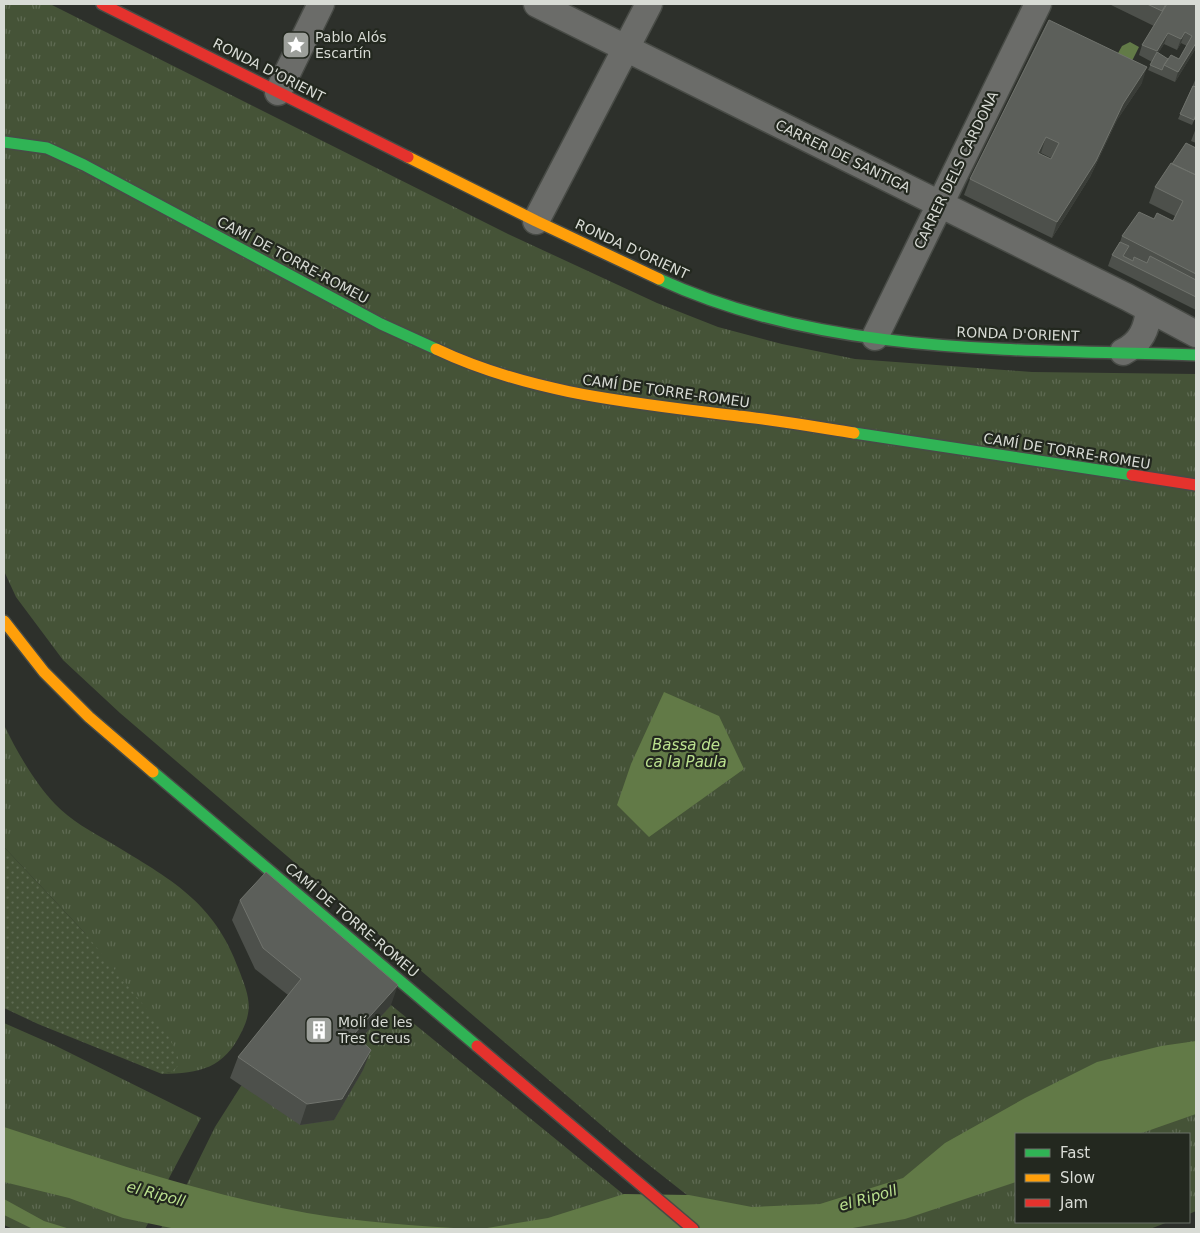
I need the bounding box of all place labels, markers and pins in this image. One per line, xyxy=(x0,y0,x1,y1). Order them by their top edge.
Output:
place label: Pablo Alós Escartín xyxy=(315,29,387,61)
place icon: Pablo Alós Escartín xyxy=(281,30,311,60)
place label: Molí de les Tres Creus xyxy=(337,1014,413,1046)
building icon: Molí de les Tres Creus xyxy=(304,1015,334,1045)

